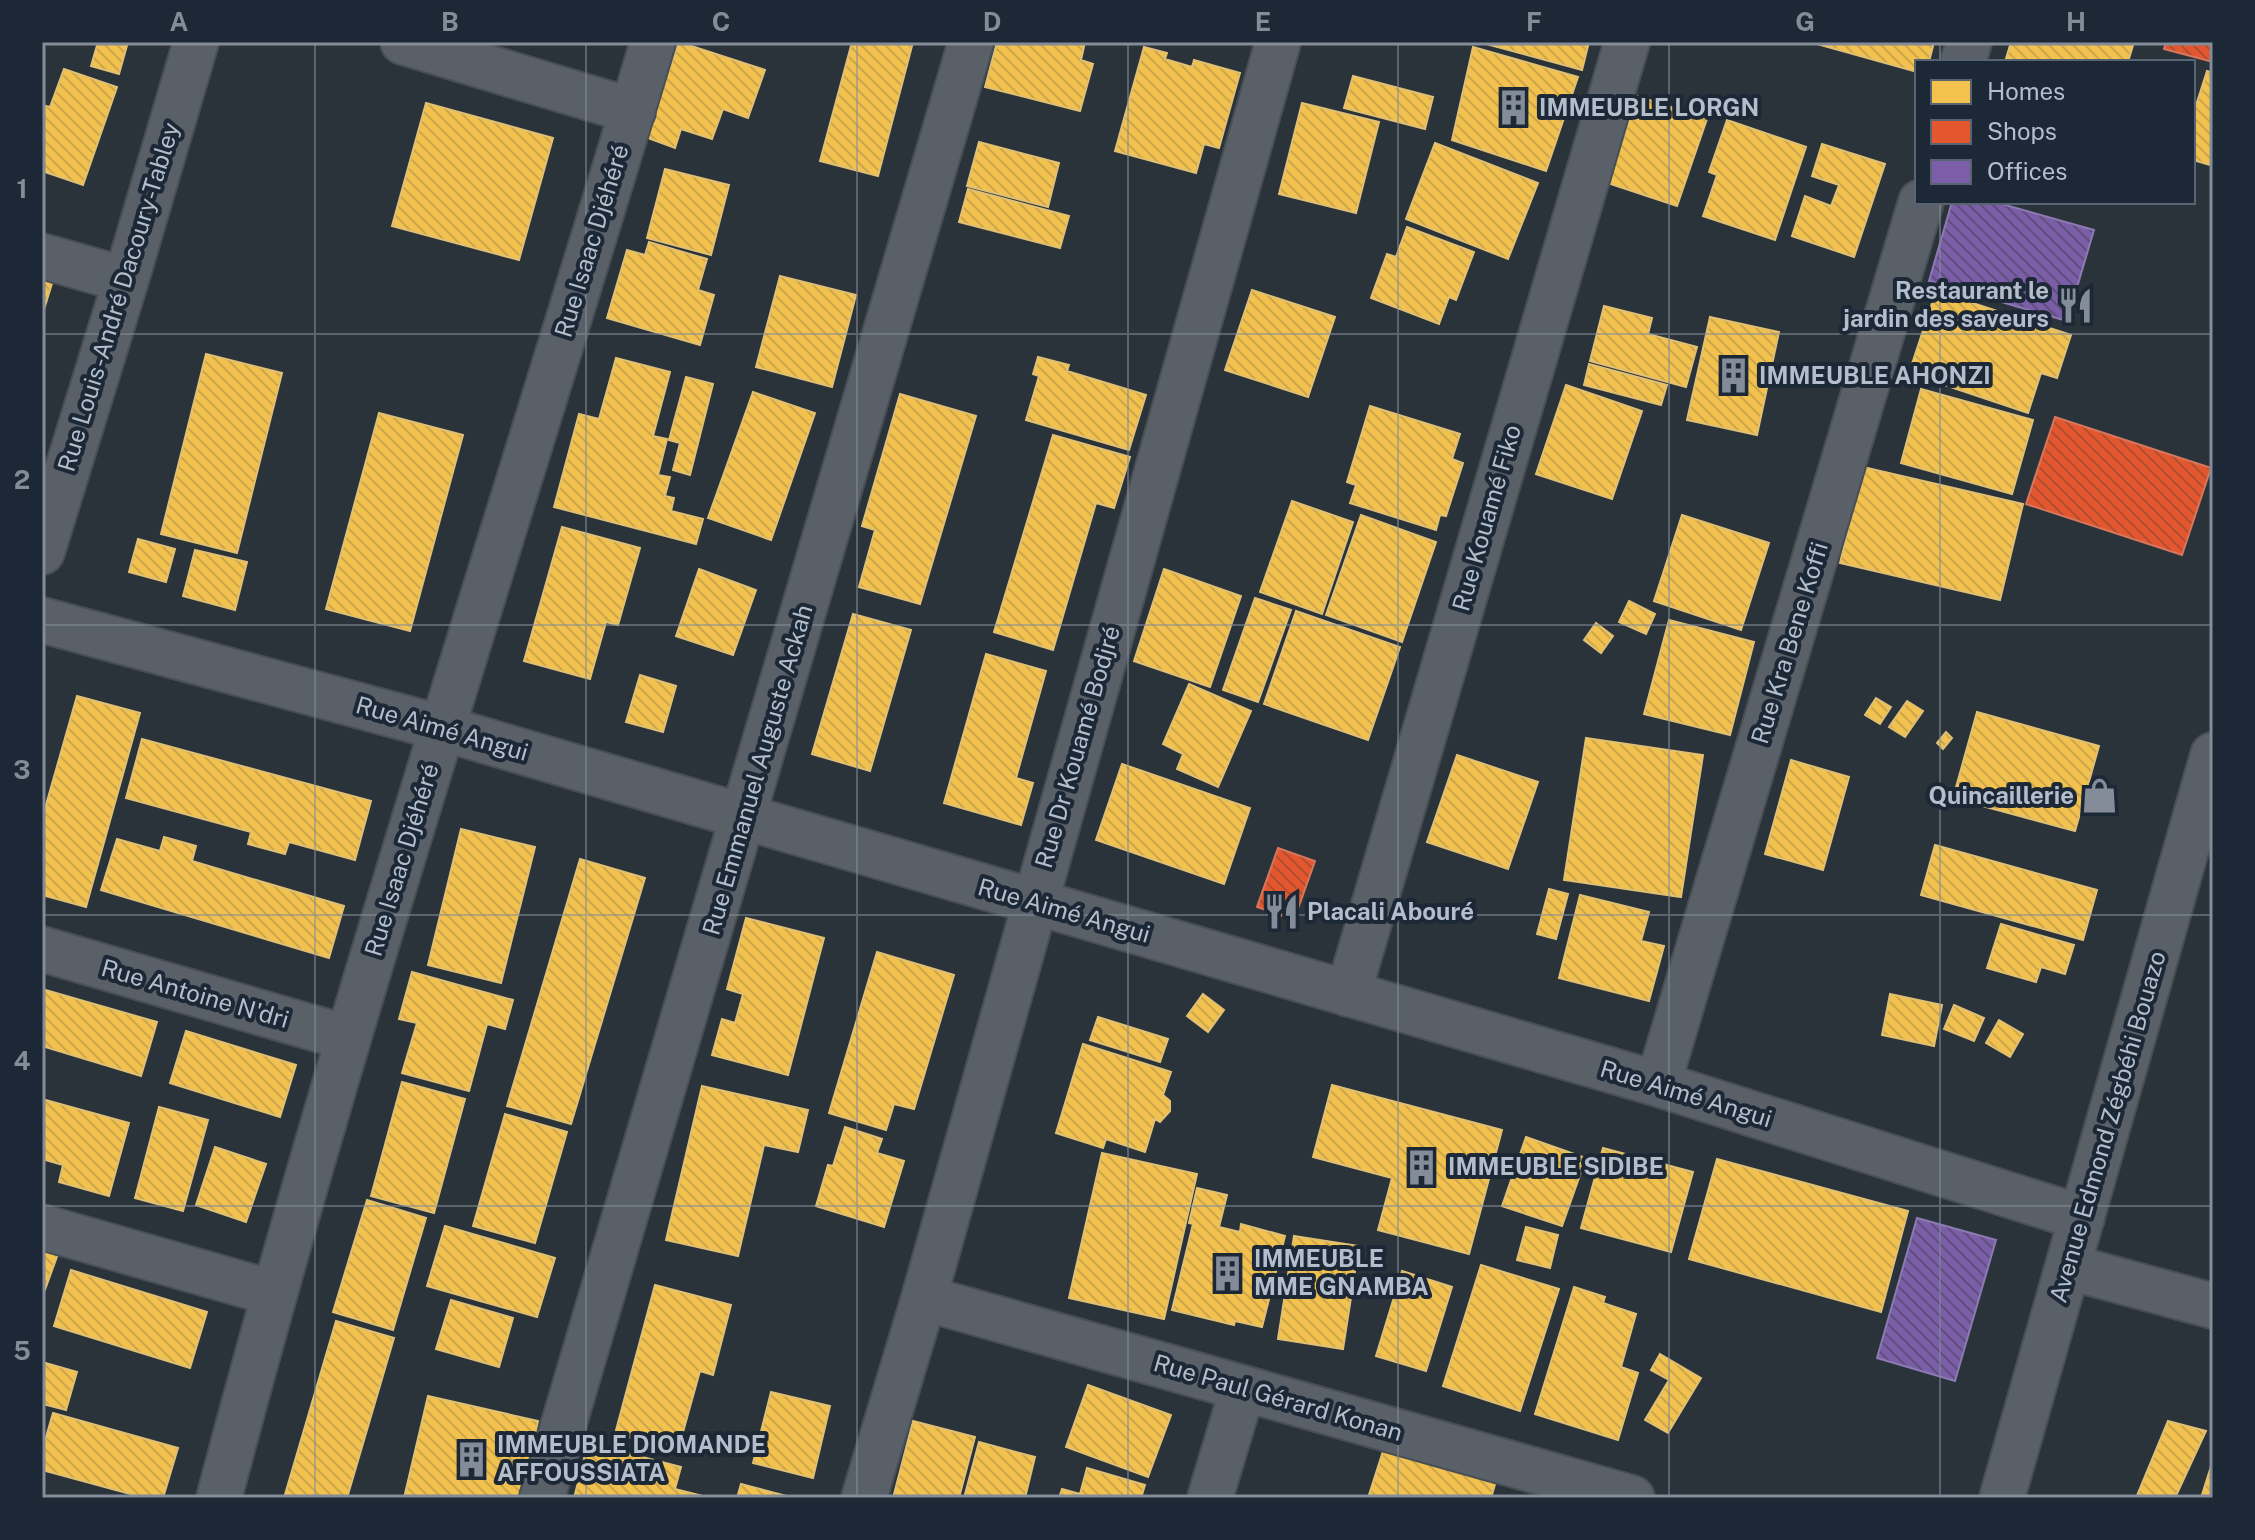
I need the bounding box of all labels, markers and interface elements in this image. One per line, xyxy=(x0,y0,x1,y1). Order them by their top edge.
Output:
text: A xyxy=(170,6,189,37)
text: B xyxy=(441,6,459,37)
text: C xyxy=(712,6,730,37)
text: D xyxy=(983,6,1001,37)
text: E xyxy=(1255,6,1271,37)
text: F xyxy=(1526,6,1542,37)
text: G xyxy=(1795,6,1815,37)
text: H xyxy=(2066,6,2086,37)
legend xyxy=(1915,60,2195,204)
text: Homes xyxy=(1987,77,2065,105)
building icon: IMMEUBLE LORGN xyxy=(1494,89,1532,127)
place label: IMMEUBLE LORGN xyxy=(1539,93,1759,121)
text: Shops xyxy=(1987,117,2057,145)
street label: Rue Louis-André Dacoury-Tabley xyxy=(51,119,185,475)
street label: Rue Isaac Djéhéré xyxy=(548,141,634,341)
text: Offices xyxy=(1987,157,2067,185)
text: 1 xyxy=(16,173,28,204)
place label: Restaurant le jardin des saveurs xyxy=(1842,276,2049,332)
restaurant icon: Restaurant le jardin des saveurs xyxy=(2056,286,2094,324)
building icon: IMMEUBLE AHONZI xyxy=(1714,357,1752,395)
place label: IMMEUBLE AHONZI xyxy=(1759,361,1991,389)
street label: Rue Kouamé Fiko xyxy=(1446,421,1526,614)
text: 2 xyxy=(14,464,30,495)
street label: Rue Kra Bene Koffi xyxy=(1745,538,1833,747)
street label: Rue Emmanuel Auguste Ackah xyxy=(696,601,818,938)
street label: Rue Dr Kouamé Bodjré xyxy=(1029,622,1125,871)
street label: Rue Aimé Angui xyxy=(353,690,532,766)
text: 3 xyxy=(13,754,31,785)
street label: Rue Isaac Djéhéré xyxy=(358,760,444,960)
shop icon: Quincaillerie xyxy=(2081,777,2119,815)
place label: Quincaillerie xyxy=(1929,781,2074,809)
street label: Rue Aimé Angui xyxy=(975,872,1154,948)
restaurant icon: Placali Abouré xyxy=(1262,893,1300,931)
place label: Placali Abouré xyxy=(1307,897,1474,925)
street label: Avenue Edmond Zégbéhi Bouazo xyxy=(2043,948,2171,1306)
street label: Rue Antoine N'dri xyxy=(98,953,292,1033)
text: 4 xyxy=(13,1045,31,1076)
street label: Rue Aimé Angui xyxy=(1597,1054,1775,1132)
building icon: IMMEUBLE SIDIBE xyxy=(1403,1148,1441,1186)
place label: IMMEUBLE SIDIBE xyxy=(1448,1152,1664,1180)
place label: IMMEUBLE MME GNAMBA xyxy=(1254,1244,1429,1300)
building icon: IMMEUBLE MME GNAMBA xyxy=(1209,1254,1247,1292)
text: 5 xyxy=(13,1335,31,1366)
street label: Rue Paul Gérard Konan xyxy=(1151,1348,1406,1446)
place label: IMMEUBLE DIOMANDE AFFOUSSIATA xyxy=(497,1430,766,1486)
building icon: IMMEUBLE DIOMANDE AFFOUSSIATA xyxy=(452,1440,490,1478)

